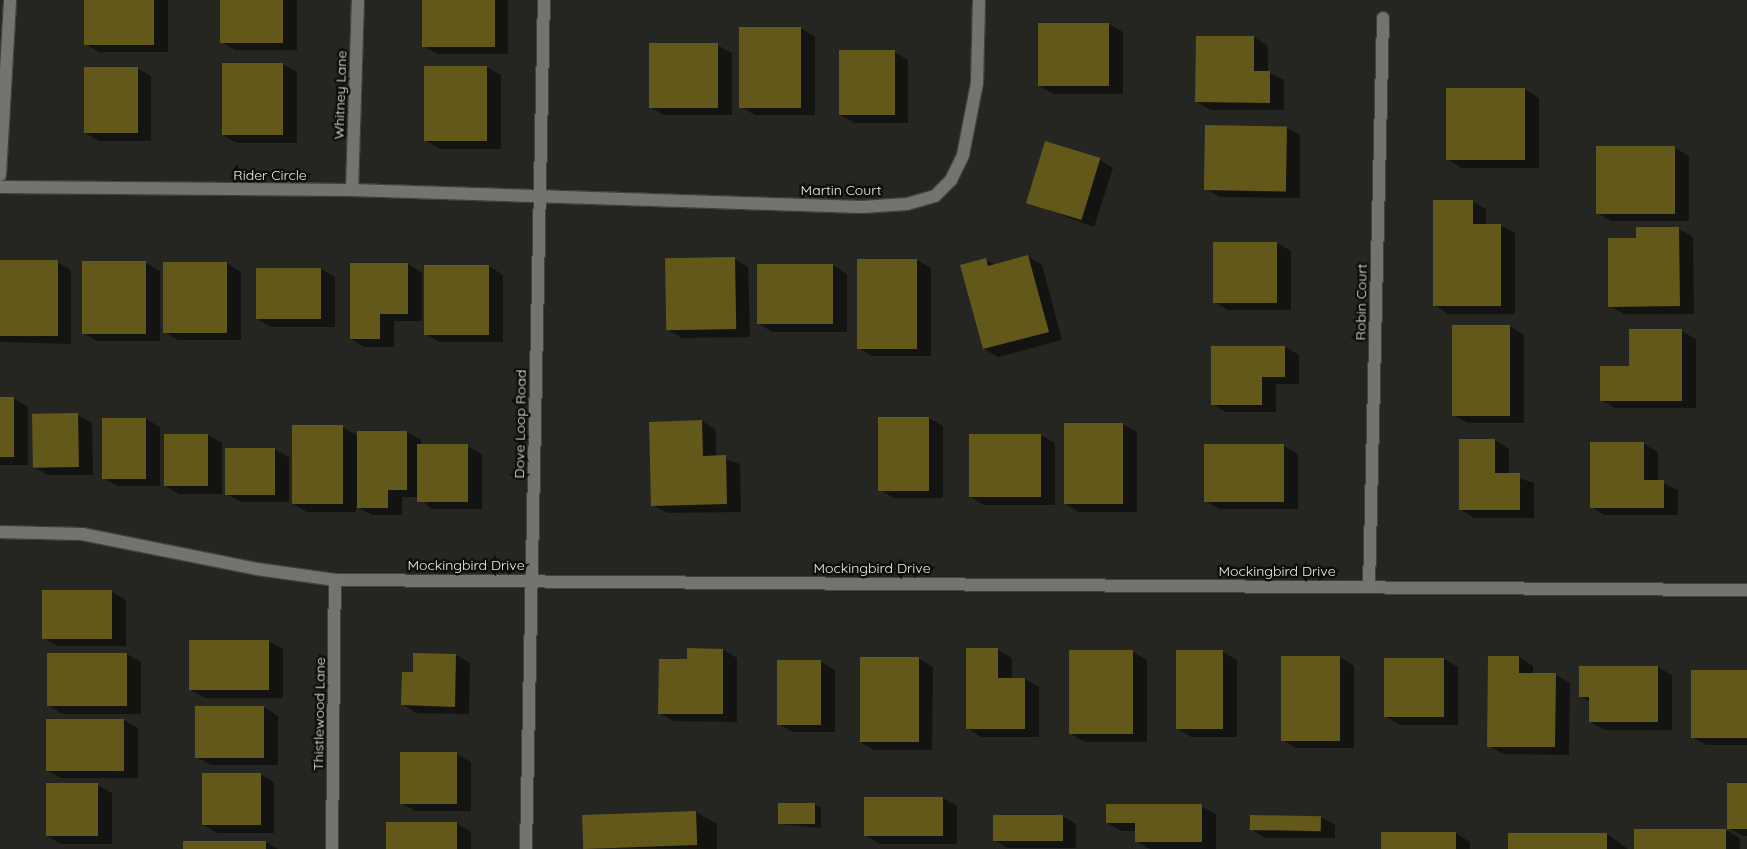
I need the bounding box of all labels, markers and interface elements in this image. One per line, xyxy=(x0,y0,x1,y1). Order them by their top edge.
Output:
street label: Whitney Lane xyxy=(330,50,350,140)
street label: Rider Circle xyxy=(233,167,307,183)
street label: Martin Court xyxy=(801,182,881,198)
street label: Robin Court xyxy=(1352,263,1370,341)
street label: Dove Loop Road xyxy=(511,369,529,479)
street label: Mockingbird Drive xyxy=(407,557,525,573)
street label: Mockingbird Drive xyxy=(813,560,931,576)
street label: Mockingbird Drive xyxy=(1218,563,1336,579)
street label: Thistlewood Lane xyxy=(310,657,328,771)

